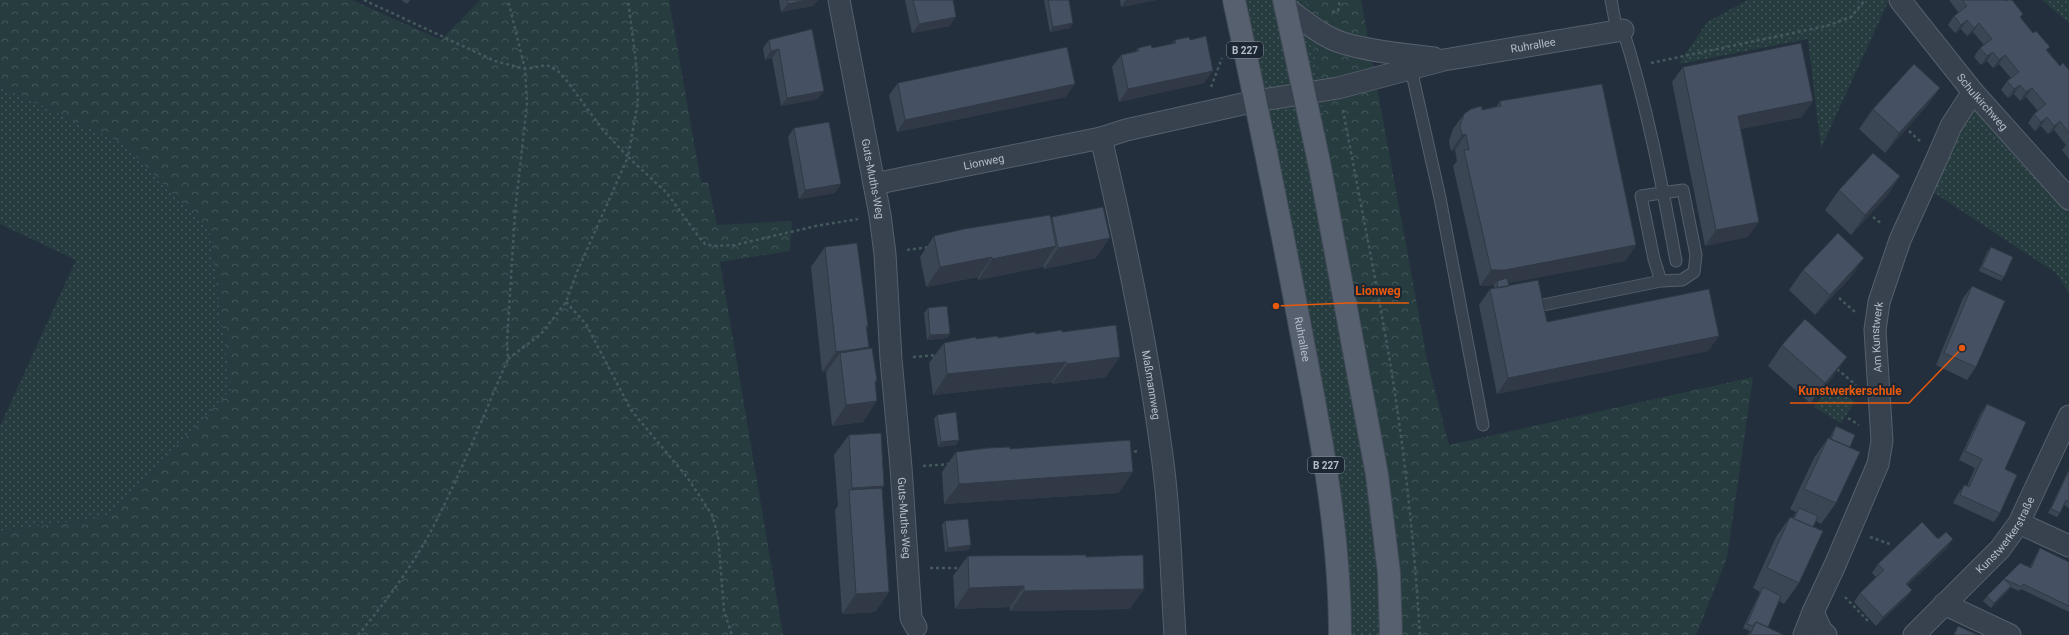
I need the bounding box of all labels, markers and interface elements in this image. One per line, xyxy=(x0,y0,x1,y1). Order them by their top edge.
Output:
street label: Ruhrallee xyxy=(1510,35,1557,55)
road number: B 227 xyxy=(1227,42,1263,58)
street label: Schulkirchweg xyxy=(1954,71,2011,133)
street label: Guts-Muths-Weg xyxy=(859,137,887,220)
street label: Lionweg xyxy=(962,151,1005,172)
callout: Lionweg xyxy=(1348,279,1409,303)
text: Lionweg xyxy=(1355,284,1401,298)
street label: Am Kunstwerk xyxy=(1868,300,1886,373)
street label: Ruhrallee xyxy=(1292,316,1313,363)
street label: Maßmannweg xyxy=(1139,349,1163,421)
callout: Kunstwerkerschule xyxy=(1790,379,1909,403)
text: Kunstwerkerschule xyxy=(1798,384,1902,398)
road number: B 227 xyxy=(1308,457,1344,473)
street label: Guts-Muths-Weg xyxy=(895,477,914,559)
street label: Kunstwerkerstraße xyxy=(1973,494,2037,576)

